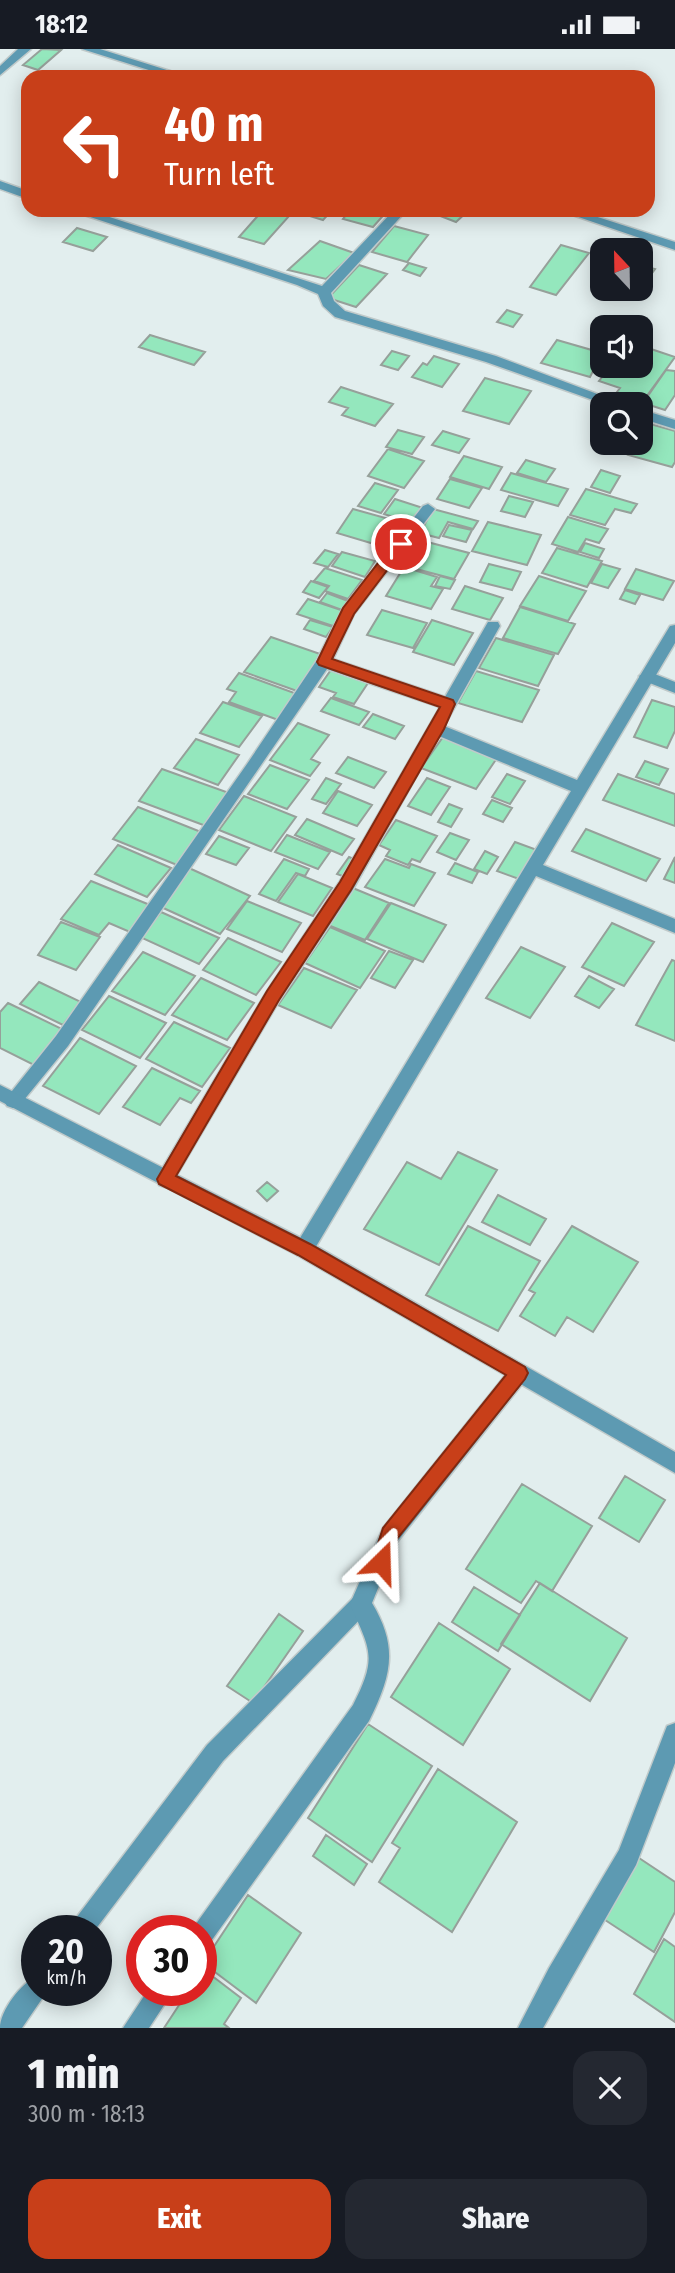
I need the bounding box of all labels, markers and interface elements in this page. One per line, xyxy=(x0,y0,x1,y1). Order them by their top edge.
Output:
text: 18:12 xyxy=(35,9,88,40)
text: 40 m xyxy=(164,95,264,154)
icon: left xyxy=(49,98,140,189)
text: Turn left xyxy=(164,155,274,193)
north arrow xyxy=(590,238,653,301)
map controls xyxy=(590,238,653,455)
button: sound xyxy=(590,315,653,378)
button: search xyxy=(590,392,653,455)
pin xyxy=(371,514,431,574)
icon: arrive xyxy=(382,525,420,563)
position arrow xyxy=(344,1525,418,1599)
speed limit sign: 30 xyxy=(126,1915,217,2006)
text: 20 xyxy=(49,1930,84,1972)
text: km/h xyxy=(46,1967,87,1989)
text: 1 min xyxy=(28,2049,119,2099)
button: close xyxy=(573,2051,647,2125)
text: 300 m · 18:13 xyxy=(28,2100,145,2128)
button: Exit xyxy=(28,2179,331,2259)
button: Share xyxy=(345,2179,647,2259)

